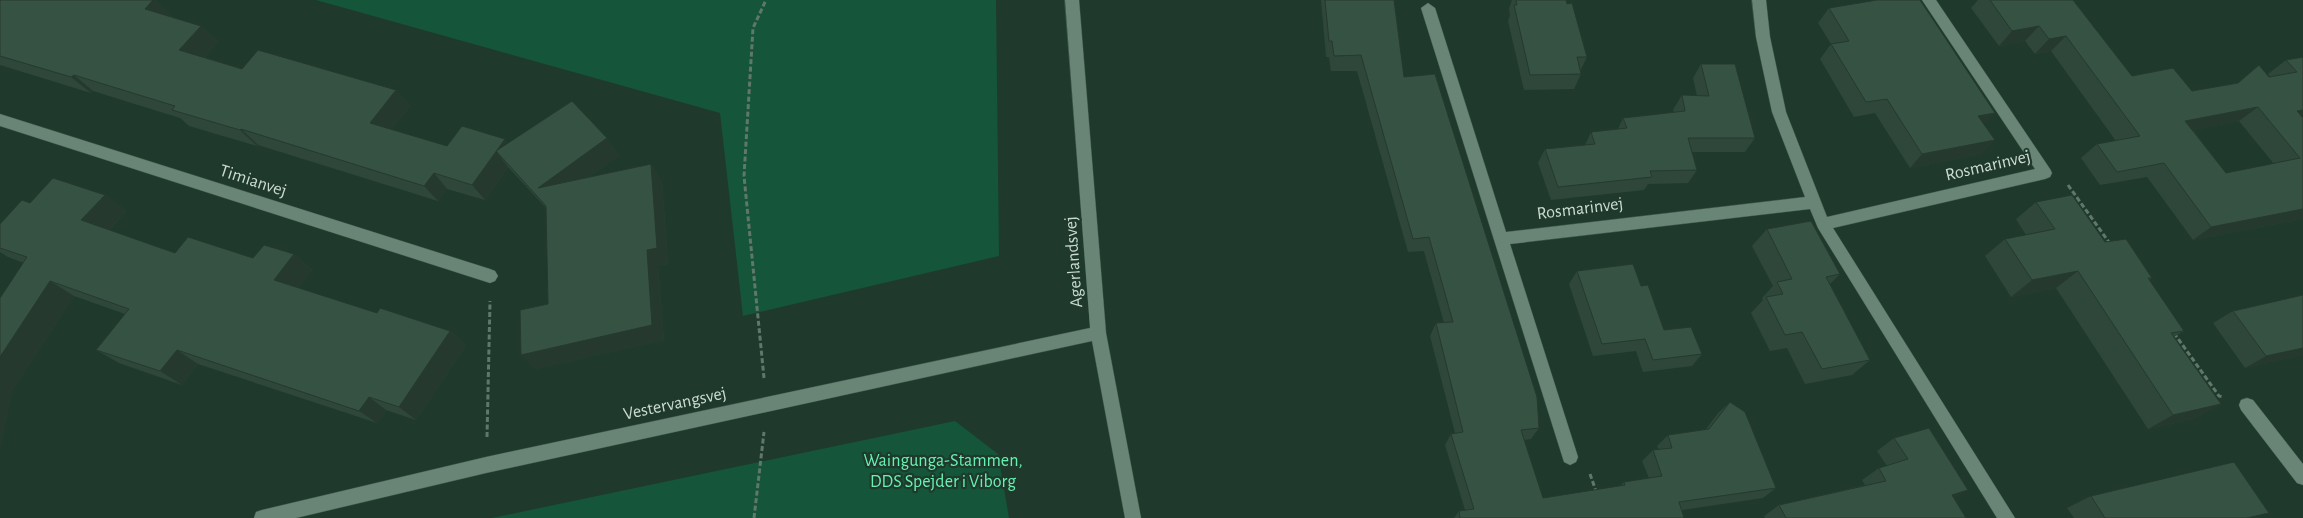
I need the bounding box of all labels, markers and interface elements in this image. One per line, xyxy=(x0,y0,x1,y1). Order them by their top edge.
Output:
street label: Rosmarinvej xyxy=(1944,147,2032,185)
street label: Timianvej xyxy=(217,162,289,200)
street label: Rosmarinvej xyxy=(1536,195,1624,223)
street label: Agerlandsvej xyxy=(1062,216,1086,308)
street label: Vestervangsvej xyxy=(622,384,728,424)
park label: Waingunga-Stammen, DDS Spejder i Viborg xyxy=(863,452,1023,491)

